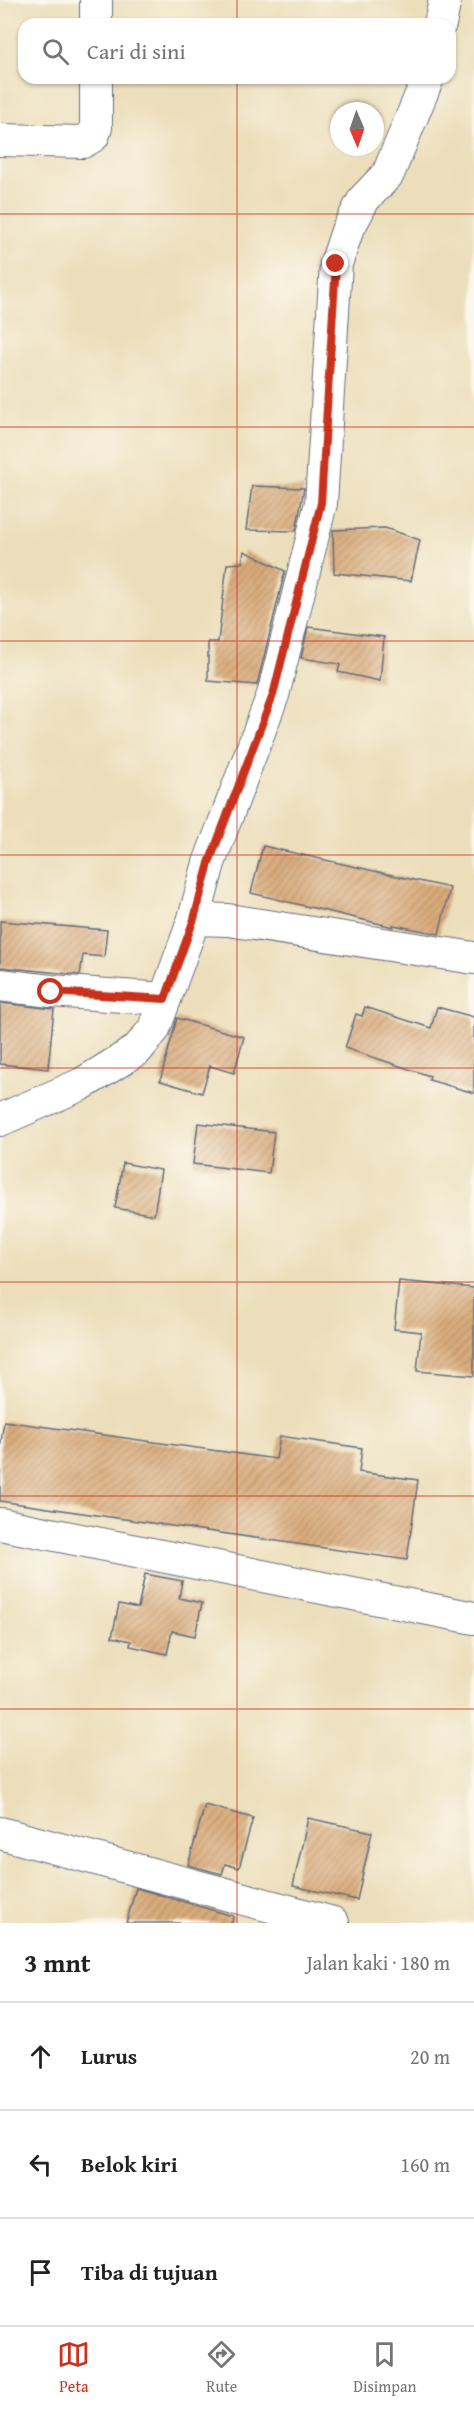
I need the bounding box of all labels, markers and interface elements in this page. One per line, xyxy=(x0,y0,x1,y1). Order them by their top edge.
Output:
search box xyxy=(18,18,456,84)
icon: search xyxy=(39,35,72,68)
text: Cari di sini xyxy=(87,35,186,67)
north arrow xyxy=(330,102,384,156)
route end xyxy=(322,250,348,276)
route start xyxy=(37,978,63,1004)
text: 3 mnt xyxy=(24,1943,91,1982)
text: Jalan kaki · 180 m xyxy=(306,1948,450,1977)
icon: ahead xyxy=(24,2040,57,2073)
text: Lurus xyxy=(81,2040,137,2072)
text: 20 m xyxy=(410,2042,450,2071)
icon: left xyxy=(24,2148,57,2181)
text: Belok kiri xyxy=(81,2148,178,2180)
text: 160 m xyxy=(400,2150,450,2179)
icon: arrive xyxy=(24,2256,57,2289)
text: Tiba di tujuan xyxy=(81,2256,218,2288)
tab: Peta xyxy=(57,2338,90,2398)
tab: Rute xyxy=(205,2338,238,2398)
tab: Disimpan xyxy=(353,2338,417,2398)

